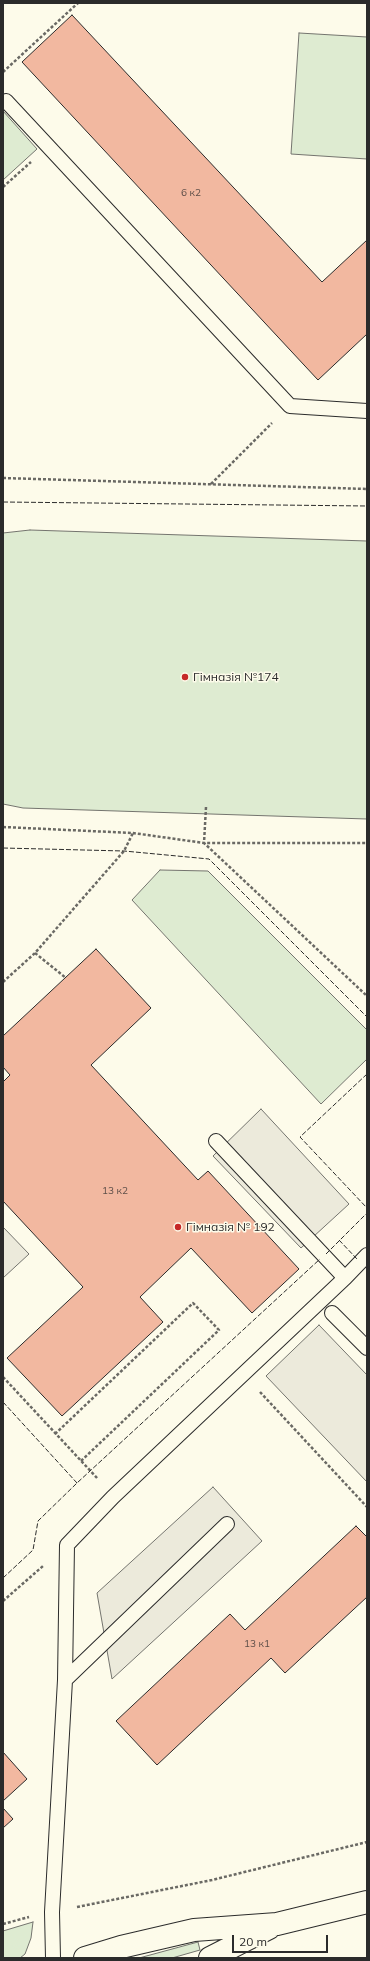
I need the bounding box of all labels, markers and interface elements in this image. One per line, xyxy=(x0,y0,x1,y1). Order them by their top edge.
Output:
house number: 6 к2 xyxy=(181,187,201,199)
place label: Гімназія №174 xyxy=(193,670,279,684)
marker: Гімназія №174 xyxy=(180,672,190,682)
house number: 13 к2 xyxy=(102,1185,128,1197)
place label: Гімназія № 192 xyxy=(186,1220,275,1234)
marker: Гімназія № 192 xyxy=(173,1222,183,1232)
house number: 13 к1 xyxy=(244,1638,270,1650)
scale bar xyxy=(234,1927,330,1953)
text: 20 m xyxy=(239,1934,267,1949)

